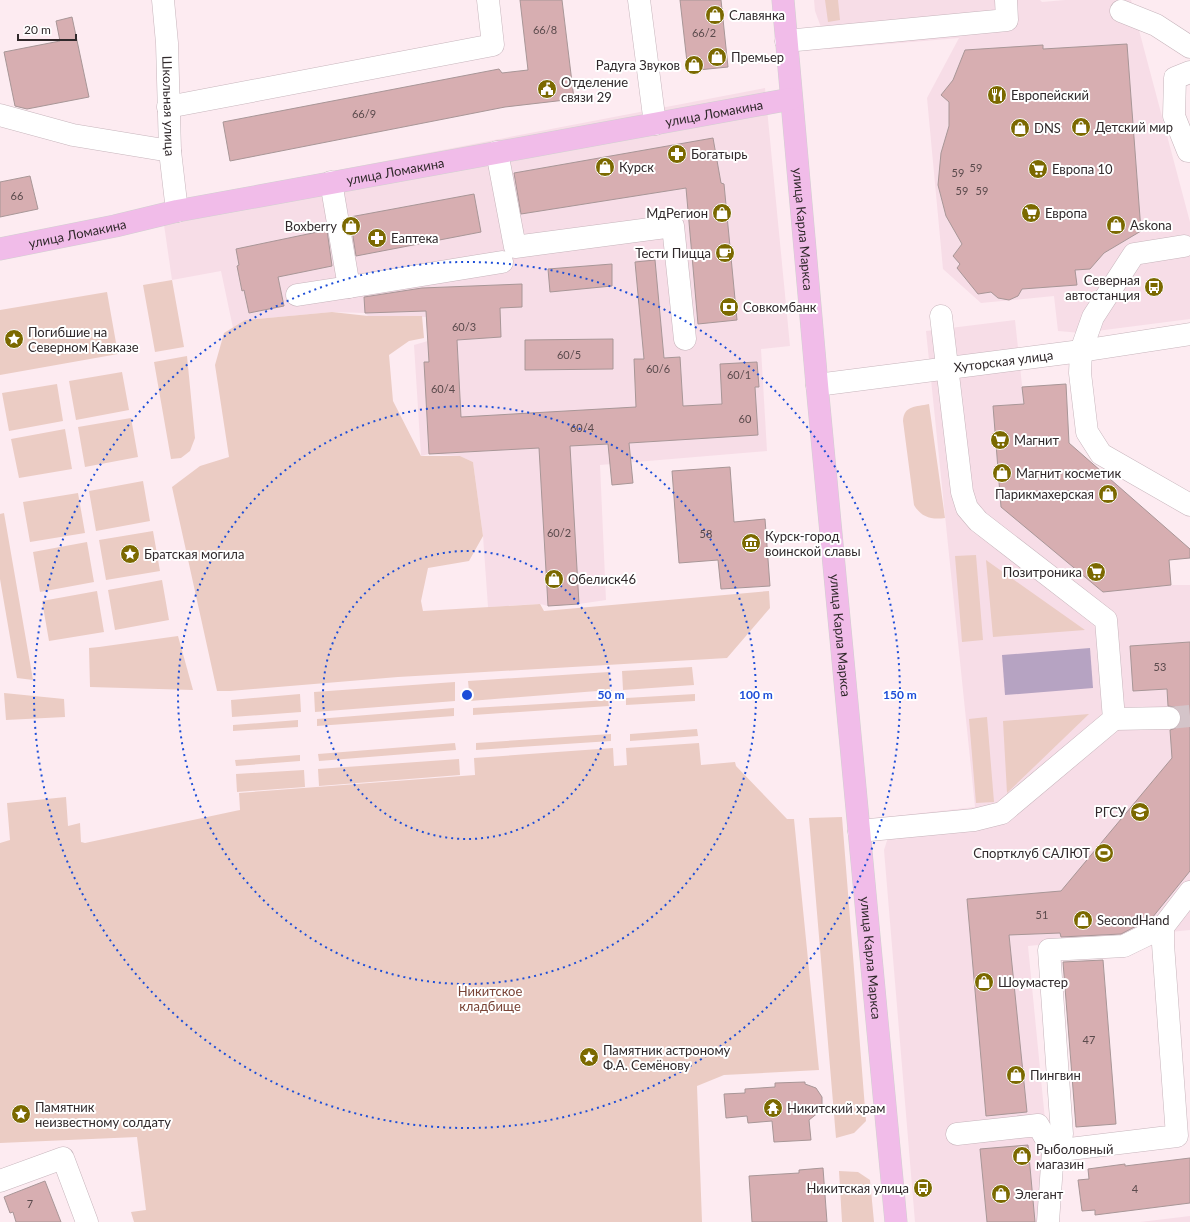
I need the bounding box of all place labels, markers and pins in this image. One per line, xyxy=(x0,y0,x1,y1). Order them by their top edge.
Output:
shop icon: Славянка xyxy=(704,4,726,26)
place label: Славянка xyxy=(729,7,785,23)
shop icon: Премьер xyxy=(706,46,728,68)
place label: Премьер xyxy=(731,49,784,65)
shop icon: Радуга Звуков xyxy=(683,54,705,76)
place label: Радуга Звуков xyxy=(596,57,680,73)
place label: Отделение связи 29 xyxy=(561,74,628,105)
public building icon: Отделение связи 29 xyxy=(536,78,558,100)
restaurant icon: Европейский xyxy=(986,84,1008,106)
place label: Европейский xyxy=(1011,87,1089,103)
shop icon: Детский мир xyxy=(1070,116,1092,138)
shop icon: DNS xyxy=(1009,117,1031,139)
place label: Детский мир xyxy=(1095,119,1173,135)
place label: DNS xyxy=(1034,120,1061,136)
pharmacy icon: Богатырь xyxy=(666,143,688,165)
place label: Богатырь xyxy=(691,146,747,162)
shop icon: Курск xyxy=(594,156,616,178)
supermarket icon: Европа 10 xyxy=(1027,158,1049,180)
place label: Курск xyxy=(619,159,654,175)
place label: Европа 10 xyxy=(1052,161,1113,177)
shop icon: МдРегион xyxy=(711,202,733,224)
supermarket icon: Европа xyxy=(1020,202,1042,224)
place label: МдРегион xyxy=(646,205,708,221)
place label: Европа xyxy=(1045,205,1087,221)
shop icon: Askona xyxy=(1105,214,1127,236)
shop icon: Boxberry xyxy=(340,215,362,237)
place label: Askona xyxy=(1130,217,1172,233)
place label: Boxberry xyxy=(285,218,337,234)
pharmacy icon: Еаптека xyxy=(366,227,388,249)
place label: Еаптека xyxy=(391,230,439,246)
cafe icon: Тести Пицца xyxy=(714,242,736,264)
place label: Тести Пицца xyxy=(635,245,711,261)
place label: Северная автостанция xyxy=(1065,272,1140,303)
bus stop icon: Северная автостанция xyxy=(1143,276,1165,298)
bank icon: Совкомбанк xyxy=(718,296,740,318)
place label: Совкомбанк xyxy=(743,299,817,315)
place label: Погибшие на Северном Кавказе xyxy=(28,324,139,355)
place icon: Погибшие на Северном Кавказе xyxy=(3,328,25,350)
supermarket icon: Магнит xyxy=(989,429,1011,451)
place label: Магнит xyxy=(1014,432,1060,448)
shop icon: Магнит косметик xyxy=(991,462,1013,484)
place label: Магнит косметик xyxy=(1016,465,1121,481)
shop icon: Парикмахерская xyxy=(1097,483,1119,505)
place label: Парикмахерская xyxy=(995,486,1094,502)
place label: Курск-город воинской славы xyxy=(765,528,861,559)
museum icon: Курск-город воинской славы xyxy=(740,532,762,554)
place icon: Братская могила xyxy=(119,543,141,565)
place label: Братская могила xyxy=(144,546,244,562)
supermarket icon: Позитроника xyxy=(1085,561,1107,583)
place label: Позитроника xyxy=(1003,564,1082,580)
shop icon: Обелиск46 xyxy=(543,568,565,590)
place label: Обелиск46 xyxy=(568,571,636,587)
centre of rings xyxy=(460,688,474,702)
school or university icon: РГСУ xyxy=(1129,801,1151,823)
place label: РГСУ xyxy=(1095,804,1127,820)
sports icon: Спортклуб САЛЮТ xyxy=(1093,842,1115,864)
place label: Спортклуб САЛЮТ xyxy=(973,845,1090,861)
shop icon: SecondHand xyxy=(1072,909,1094,931)
place label: SecondHand xyxy=(1097,912,1170,928)
shop icon: Шоумастер xyxy=(973,971,995,993)
place label: Шоумастер xyxy=(998,974,1068,990)
place label: Памятник астроному Ф.А. Семёнову xyxy=(603,1042,731,1073)
place icon: Памятник астроному Ф.А. Семёнову xyxy=(578,1046,600,1068)
shop icon: Пингвин xyxy=(1005,1064,1027,1086)
place label: Пингвин xyxy=(1030,1067,1081,1083)
temple icon: Никитский храм xyxy=(762,1097,784,1119)
place label: Памятник неизвестному солдату xyxy=(35,1099,171,1130)
place label: Никитский храм xyxy=(787,1100,885,1116)
place icon: Памятник неизвестному солдату xyxy=(10,1103,32,1125)
place label: Рыболовный магазин xyxy=(1036,1141,1113,1172)
shop icon: Рыболовный магазин xyxy=(1011,1145,1033,1167)
bus stop icon: Никитская улица xyxy=(912,1177,934,1199)
place label: Никитская улица xyxy=(807,1180,909,1196)
shop icon: Элегант xyxy=(990,1183,1012,1205)
place label: Элегант xyxy=(1015,1186,1064,1202)

